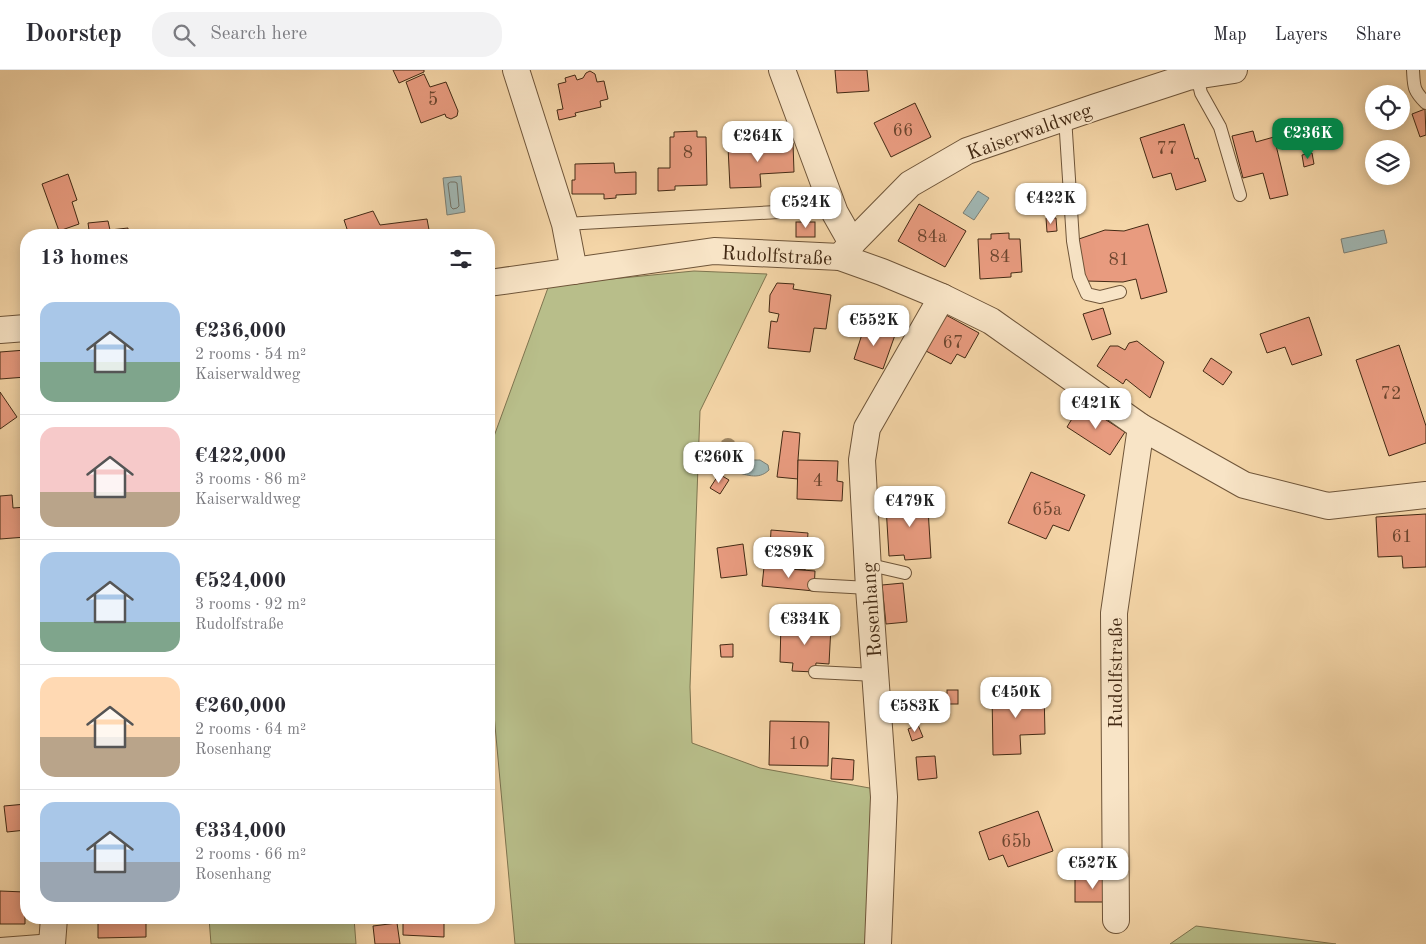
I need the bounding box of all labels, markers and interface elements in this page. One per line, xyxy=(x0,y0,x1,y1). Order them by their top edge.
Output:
search box xyxy=(152,12,502,57)
icon: search xyxy=(170,21,198,49)
text: Doorstep xyxy=(25,23,122,47)
text: Search here xyxy=(210,25,307,44)
text: Map xyxy=(1213,26,1247,44)
text: Layers xyxy=(1275,26,1327,44)
text: Share xyxy=(1355,26,1401,44)
map controls xyxy=(1365,85,1410,185)
button: locate xyxy=(1365,85,1410,130)
house number: 5 xyxy=(428,91,438,109)
street label: Kaiserwaldweg xyxy=(964,101,1095,165)
pin: €236K xyxy=(1273,118,1343,160)
pin: €264K xyxy=(723,121,793,163)
house number: 66 xyxy=(893,122,913,140)
text: €236K xyxy=(1283,126,1333,142)
text: €264K xyxy=(733,129,783,145)
house number: 77 xyxy=(1157,140,1177,158)
button: layers xyxy=(1365,140,1410,185)
house number: 8 xyxy=(683,144,693,162)
pin: €422K xyxy=(1016,182,1086,225)
pin: €524K xyxy=(771,186,841,229)
text: €422K xyxy=(1026,191,1076,207)
text: €524K xyxy=(781,195,831,211)
house number: 84a xyxy=(917,228,947,246)
street label: Rudolfstraße xyxy=(721,244,833,270)
icon: filters xyxy=(447,245,475,273)
text: 13 homes xyxy=(40,248,128,269)
house number: 84 xyxy=(990,248,1010,266)
house number: 81 xyxy=(1109,251,1129,269)
pin: €552K xyxy=(839,304,909,347)
text: €552K xyxy=(849,313,899,329)
text: €236,000 xyxy=(195,321,286,342)
icon: home xyxy=(80,322,140,382)
house number: 67 xyxy=(943,334,963,352)
text: 2 rooms · 54 m² xyxy=(195,347,306,363)
text: Kaiserwaldweg xyxy=(195,367,300,383)
house number: 72 xyxy=(1381,385,1401,403)
pin: €421K xyxy=(1061,388,1131,430)
text: €421K xyxy=(1071,396,1121,412)
pin: €260K xyxy=(684,442,754,484)
text: €422,000 xyxy=(195,446,286,467)
icon: home xyxy=(80,447,140,507)
text: €260K xyxy=(694,450,744,466)
text: 3 rooms · 86 m² xyxy=(195,472,306,488)
house number: 4 xyxy=(813,472,823,490)
pin: €479K xyxy=(875,486,945,528)
text: Kaiserwaldweg xyxy=(195,492,300,508)
text: €479K xyxy=(885,494,935,510)
house number: 65a xyxy=(1032,501,1062,519)
house number: 61 xyxy=(1392,528,1412,546)
pin: €289K xyxy=(754,536,824,579)
text: €289K xyxy=(764,545,814,561)
street label: Rosenhang xyxy=(860,561,886,658)
text: €524,000 xyxy=(195,571,286,592)
icon: home xyxy=(80,572,140,632)
text: 3 rooms · 92 m² xyxy=(195,597,306,613)
pin: €334K xyxy=(770,604,840,646)
text: €334K xyxy=(780,612,830,628)
text: Rudolfstraße xyxy=(195,617,284,633)
street label: Rudolfstraße xyxy=(1107,618,1127,728)
pin: €450K xyxy=(981,676,1051,719)
text: €450K xyxy=(991,685,1041,701)
pin: €583K xyxy=(880,690,950,733)
text: €260,000 xyxy=(195,696,286,717)
icon: home xyxy=(80,697,140,757)
text: €583K xyxy=(890,699,940,715)
text: 2 rooms · 64 m² xyxy=(195,722,306,738)
house number: 10 xyxy=(789,735,809,753)
text: Rosenhang xyxy=(195,742,271,758)
text: €334,000 xyxy=(195,821,286,842)
icon: home xyxy=(80,822,140,882)
house number: 65b xyxy=(1001,833,1031,851)
text: 2 rooms · 66 m² xyxy=(195,847,306,863)
pin: €527K xyxy=(1058,848,1128,890)
text: €527K xyxy=(1068,856,1118,872)
text: Rosenhang xyxy=(195,867,271,883)

